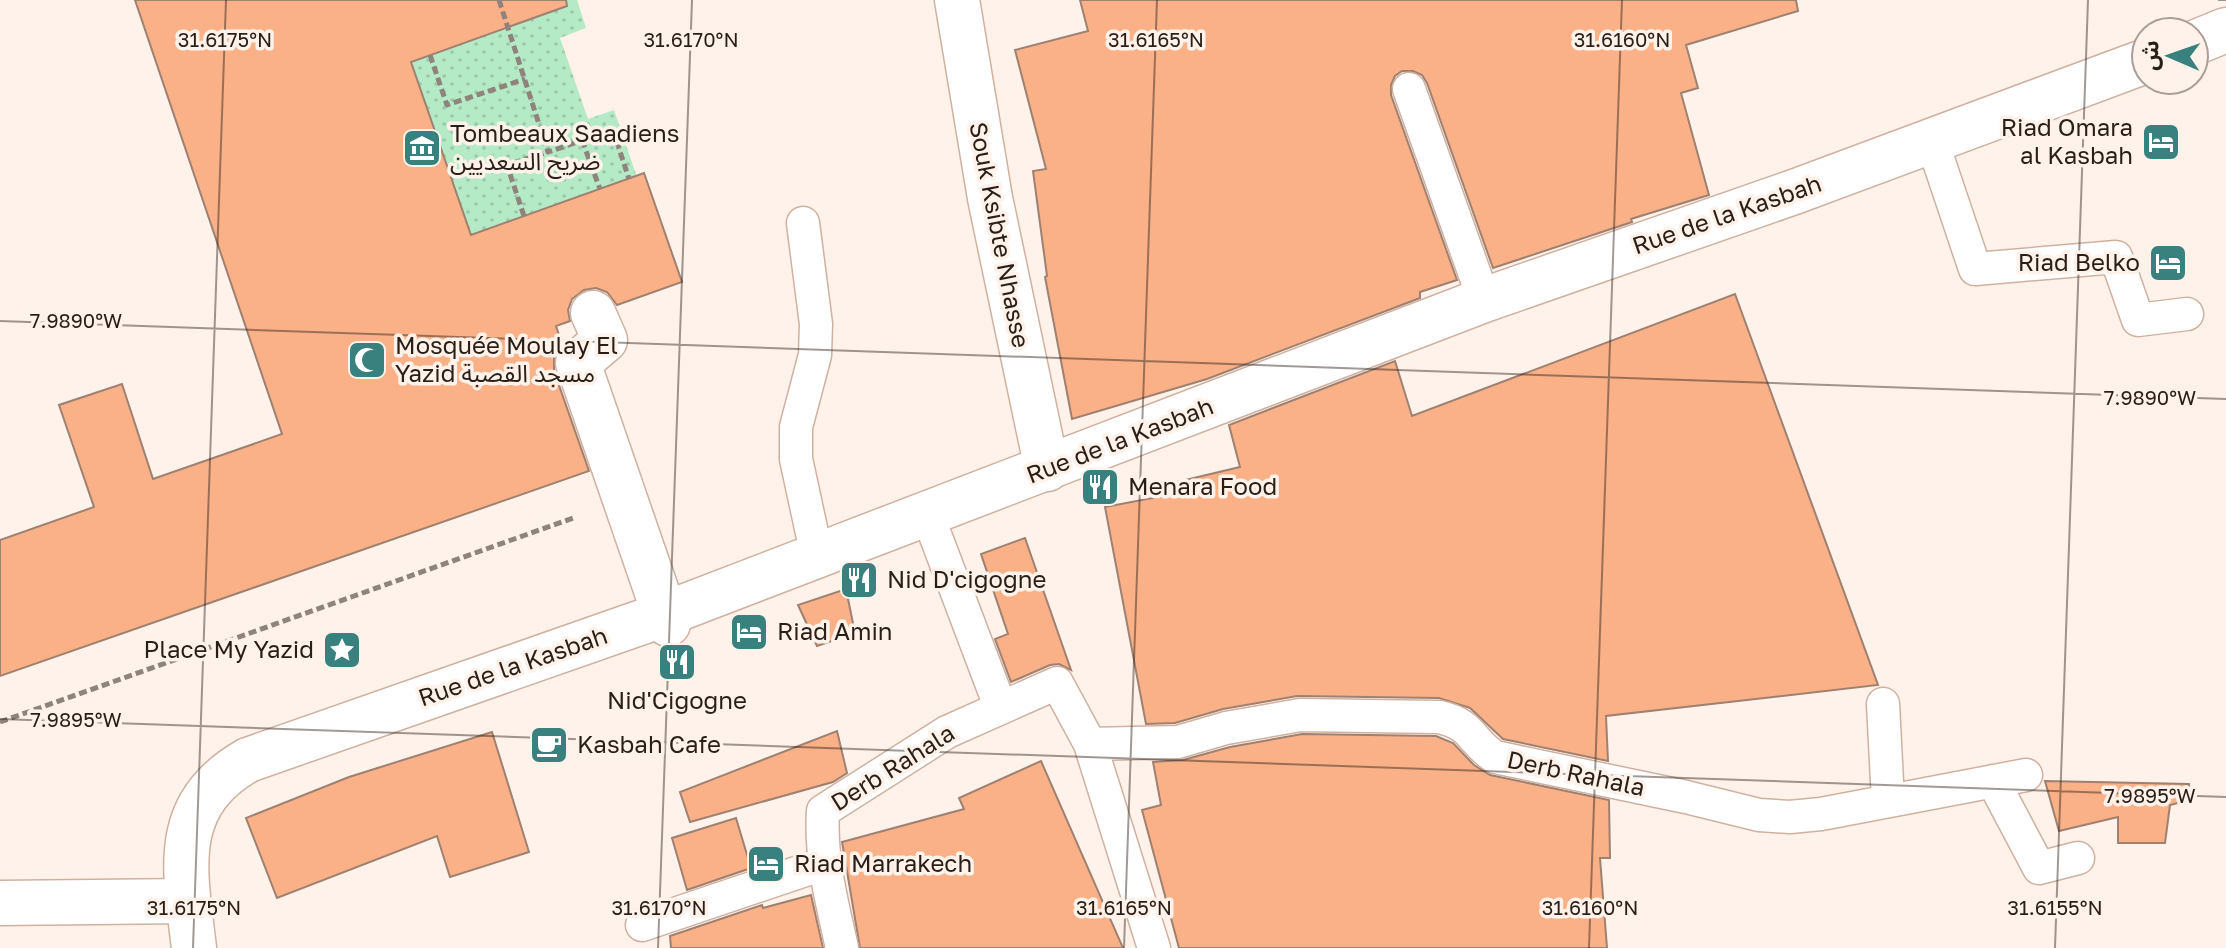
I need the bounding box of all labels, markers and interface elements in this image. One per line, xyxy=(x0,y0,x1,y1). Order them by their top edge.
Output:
north arrow xyxy=(2130,16,2210,96)
text: 31.6175°N xyxy=(178,27,272,51)
text: 31.6170°N xyxy=(643,27,739,51)
text: 31.6165°N xyxy=(1108,27,1204,51)
text: 31.6160°N xyxy=(1574,27,1670,51)
text: ش xyxy=(2135,40,2164,71)
place label: Riad Omara al Kasbah xyxy=(2001,112,2133,169)
place label: Tombeaux Saadiens ضريح السعديين xyxy=(450,118,679,179)
street label: Souk Ksibte Nhasse xyxy=(964,119,1037,350)
hotel icon: Riad Omara al Kasbah xyxy=(2140,121,2182,163)
museum icon: Tombeaux Saadiens ضريح السعديين xyxy=(401,127,443,169)
street label: Rue de la Kasbah xyxy=(1628,168,1825,260)
hotel icon: Riad Belko xyxy=(2147,242,2189,284)
place label: Riad Belko xyxy=(2018,247,2140,276)
text: 7.9890°W xyxy=(30,308,122,332)
place label: Mosquée Moulay El Yazid مسجد القصبة xyxy=(395,330,618,387)
mosque icon: Mosquée Moulay El Yazid مسجد القصبة xyxy=(346,339,388,381)
text: 7.9890°W xyxy=(2104,385,2196,409)
street label: Rue de la Kasbah xyxy=(1022,391,1217,489)
restaurant icon: Menara Food xyxy=(1079,466,1121,508)
place label: Menara Food xyxy=(1128,471,1277,500)
restaurant icon: Nid D'cigogne xyxy=(838,559,880,601)
place label: Nid D'cigogne xyxy=(887,564,1046,593)
hotel icon: Riad Amin xyxy=(728,611,770,653)
place label: Riad Amin xyxy=(777,616,893,645)
street label: Rue de la Kasbah xyxy=(414,620,611,712)
place icon: Place My Yazid xyxy=(321,629,363,671)
place label: Place My Yazid xyxy=(144,634,314,663)
restaurant icon: Nid'Cigogne xyxy=(656,641,698,683)
place label: Nid'Cigogne xyxy=(607,685,747,714)
text: 7.9895°W xyxy=(30,707,122,731)
street label: Derb Rahala xyxy=(825,717,959,816)
cafe icon: Kasbah Cafe xyxy=(528,724,570,766)
place label: Kasbah Cafe xyxy=(577,729,721,758)
street label: Derb Rahala xyxy=(1505,744,1648,801)
text: 7.9895°W xyxy=(2104,783,2196,807)
hotel icon: Riad Marrakech xyxy=(745,843,787,885)
place label: Riad Marrakech xyxy=(794,848,972,877)
text: 31.6175°N xyxy=(147,895,241,919)
text: 31.6170°N xyxy=(611,895,707,919)
text: 31.6165°N xyxy=(1076,895,1172,919)
text: 31.6160°N xyxy=(1542,895,1638,919)
text: 31.6155°N xyxy=(2007,895,2103,919)

